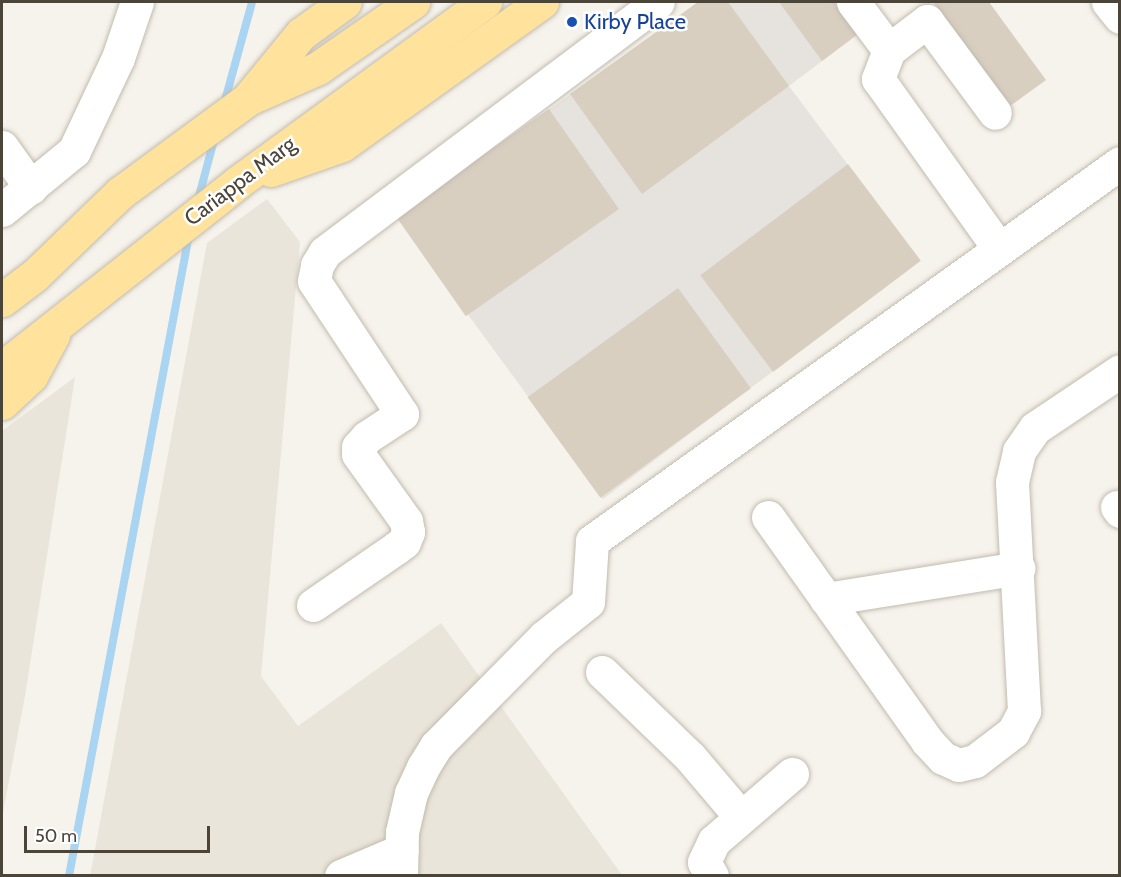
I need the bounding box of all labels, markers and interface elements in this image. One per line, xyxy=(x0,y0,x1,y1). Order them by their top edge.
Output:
place label: Kirby Place xyxy=(584,9,686,35)
marker: Kirby Place xyxy=(565,15,579,29)
street label: Cariappa Marg xyxy=(179,131,301,231)
scale bar xyxy=(27,814,213,852)
text: 50 m xyxy=(35,825,77,847)

